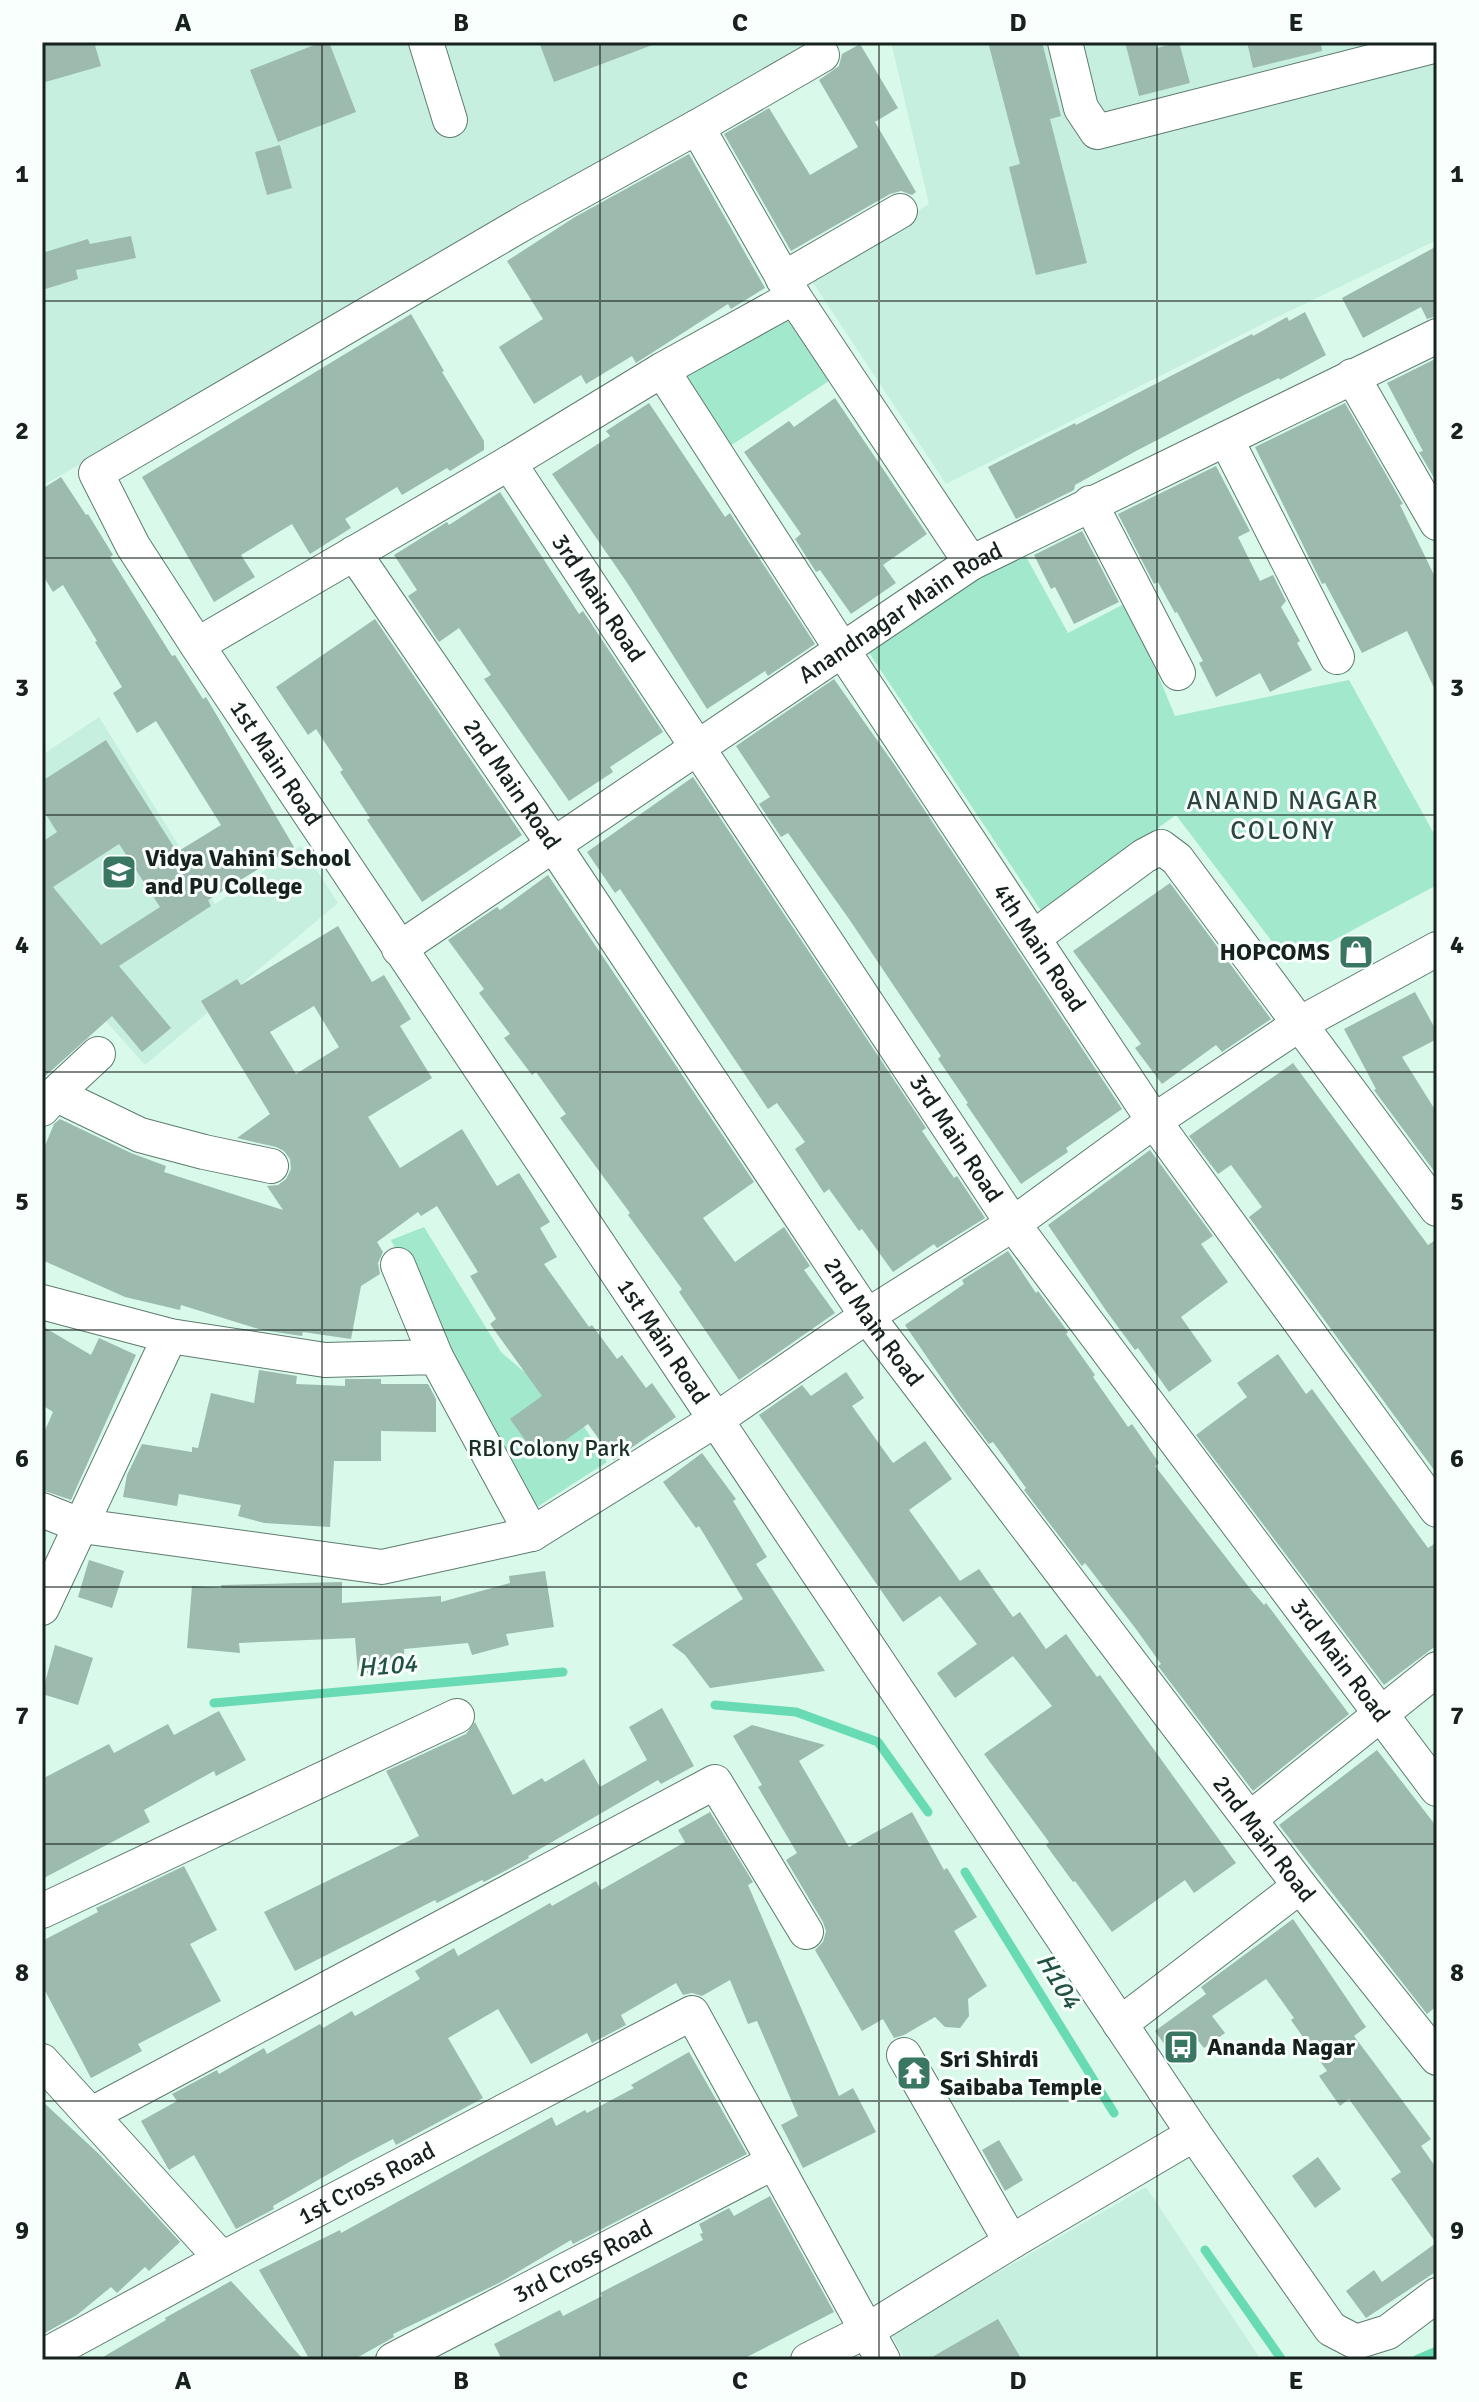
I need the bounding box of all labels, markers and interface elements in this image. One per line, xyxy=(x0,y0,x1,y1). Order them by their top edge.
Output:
text: A xyxy=(175,7,192,39)
text: B xyxy=(453,7,469,39)
text: C xyxy=(732,7,748,39)
text: D xyxy=(1009,7,1027,39)
text: E xyxy=(1289,7,1303,39)
text: 1 xyxy=(15,158,29,190)
text: 1 xyxy=(1450,158,1464,190)
text: 2 xyxy=(15,415,29,447)
text: 2 xyxy=(1450,415,1464,447)
street label: 3rd Main Road xyxy=(545,528,652,668)
street label: Anandnagar Main Road xyxy=(793,535,1007,690)
text: 3 xyxy=(15,672,29,704)
text: 3 xyxy=(1450,672,1464,704)
street label: 1st Main Road xyxy=(223,694,329,832)
street label: 2nd Main Road xyxy=(457,713,567,855)
district label: ANAND NAGAR COLONY xyxy=(1186,785,1380,847)
place label: Vidya Vahini School and PU College xyxy=(145,843,351,901)
school or university icon: Vidya Vahini School and PU College xyxy=(100,853,138,891)
street label: 4th Main Road xyxy=(986,878,1093,1018)
text: 4 xyxy=(15,929,29,961)
text: 4 xyxy=(1450,929,1464,961)
shop icon: HOPCOMS xyxy=(1337,933,1375,971)
place label: HOPCOMS xyxy=(1220,937,1330,967)
street label: 3rd Main Road xyxy=(903,1069,1009,1208)
text: 5 xyxy=(15,1186,29,1218)
text: 5 xyxy=(1450,1186,1464,1218)
street label: 2nd Main Road xyxy=(817,1252,930,1392)
street label: 1st Main Road xyxy=(610,1273,716,1410)
park label: RBI Colony Park xyxy=(468,1433,630,1463)
text: 6 xyxy=(15,1443,29,1475)
text: 6 xyxy=(1450,1443,1464,1475)
street label: 3rd Main Road xyxy=(1284,1592,1397,1728)
water label: H104 xyxy=(356,1647,419,1685)
text: 7 xyxy=(15,1700,29,1732)
text: 7 xyxy=(1450,1700,1464,1732)
street label: 2nd Main Road xyxy=(1206,1769,1322,1908)
water label: H104 xyxy=(1029,1947,1088,2016)
text: 8 xyxy=(15,1957,29,1989)
text: 8 xyxy=(1450,1957,1464,1989)
bus stop icon: Ananda Nagar xyxy=(1162,2028,1200,2066)
place label: Ananda Nagar xyxy=(1207,2032,1355,2062)
place label: Sri Shirdi Saibaba Temple xyxy=(940,2044,1102,2102)
temple icon: Sri Shirdi Saibaba Temple xyxy=(895,2054,933,2092)
street label: 1st Cross Road xyxy=(293,2135,440,2232)
street label: 3rd Cross Road xyxy=(508,2213,658,2310)
text: 9 xyxy=(15,2215,29,2247)
text: 9 xyxy=(1450,2215,1464,2247)
text: A xyxy=(175,2365,192,2397)
text: B xyxy=(453,2365,469,2397)
text: C xyxy=(732,2365,748,2397)
text: D xyxy=(1009,2365,1027,2397)
text: E xyxy=(1289,2365,1303,2397)

